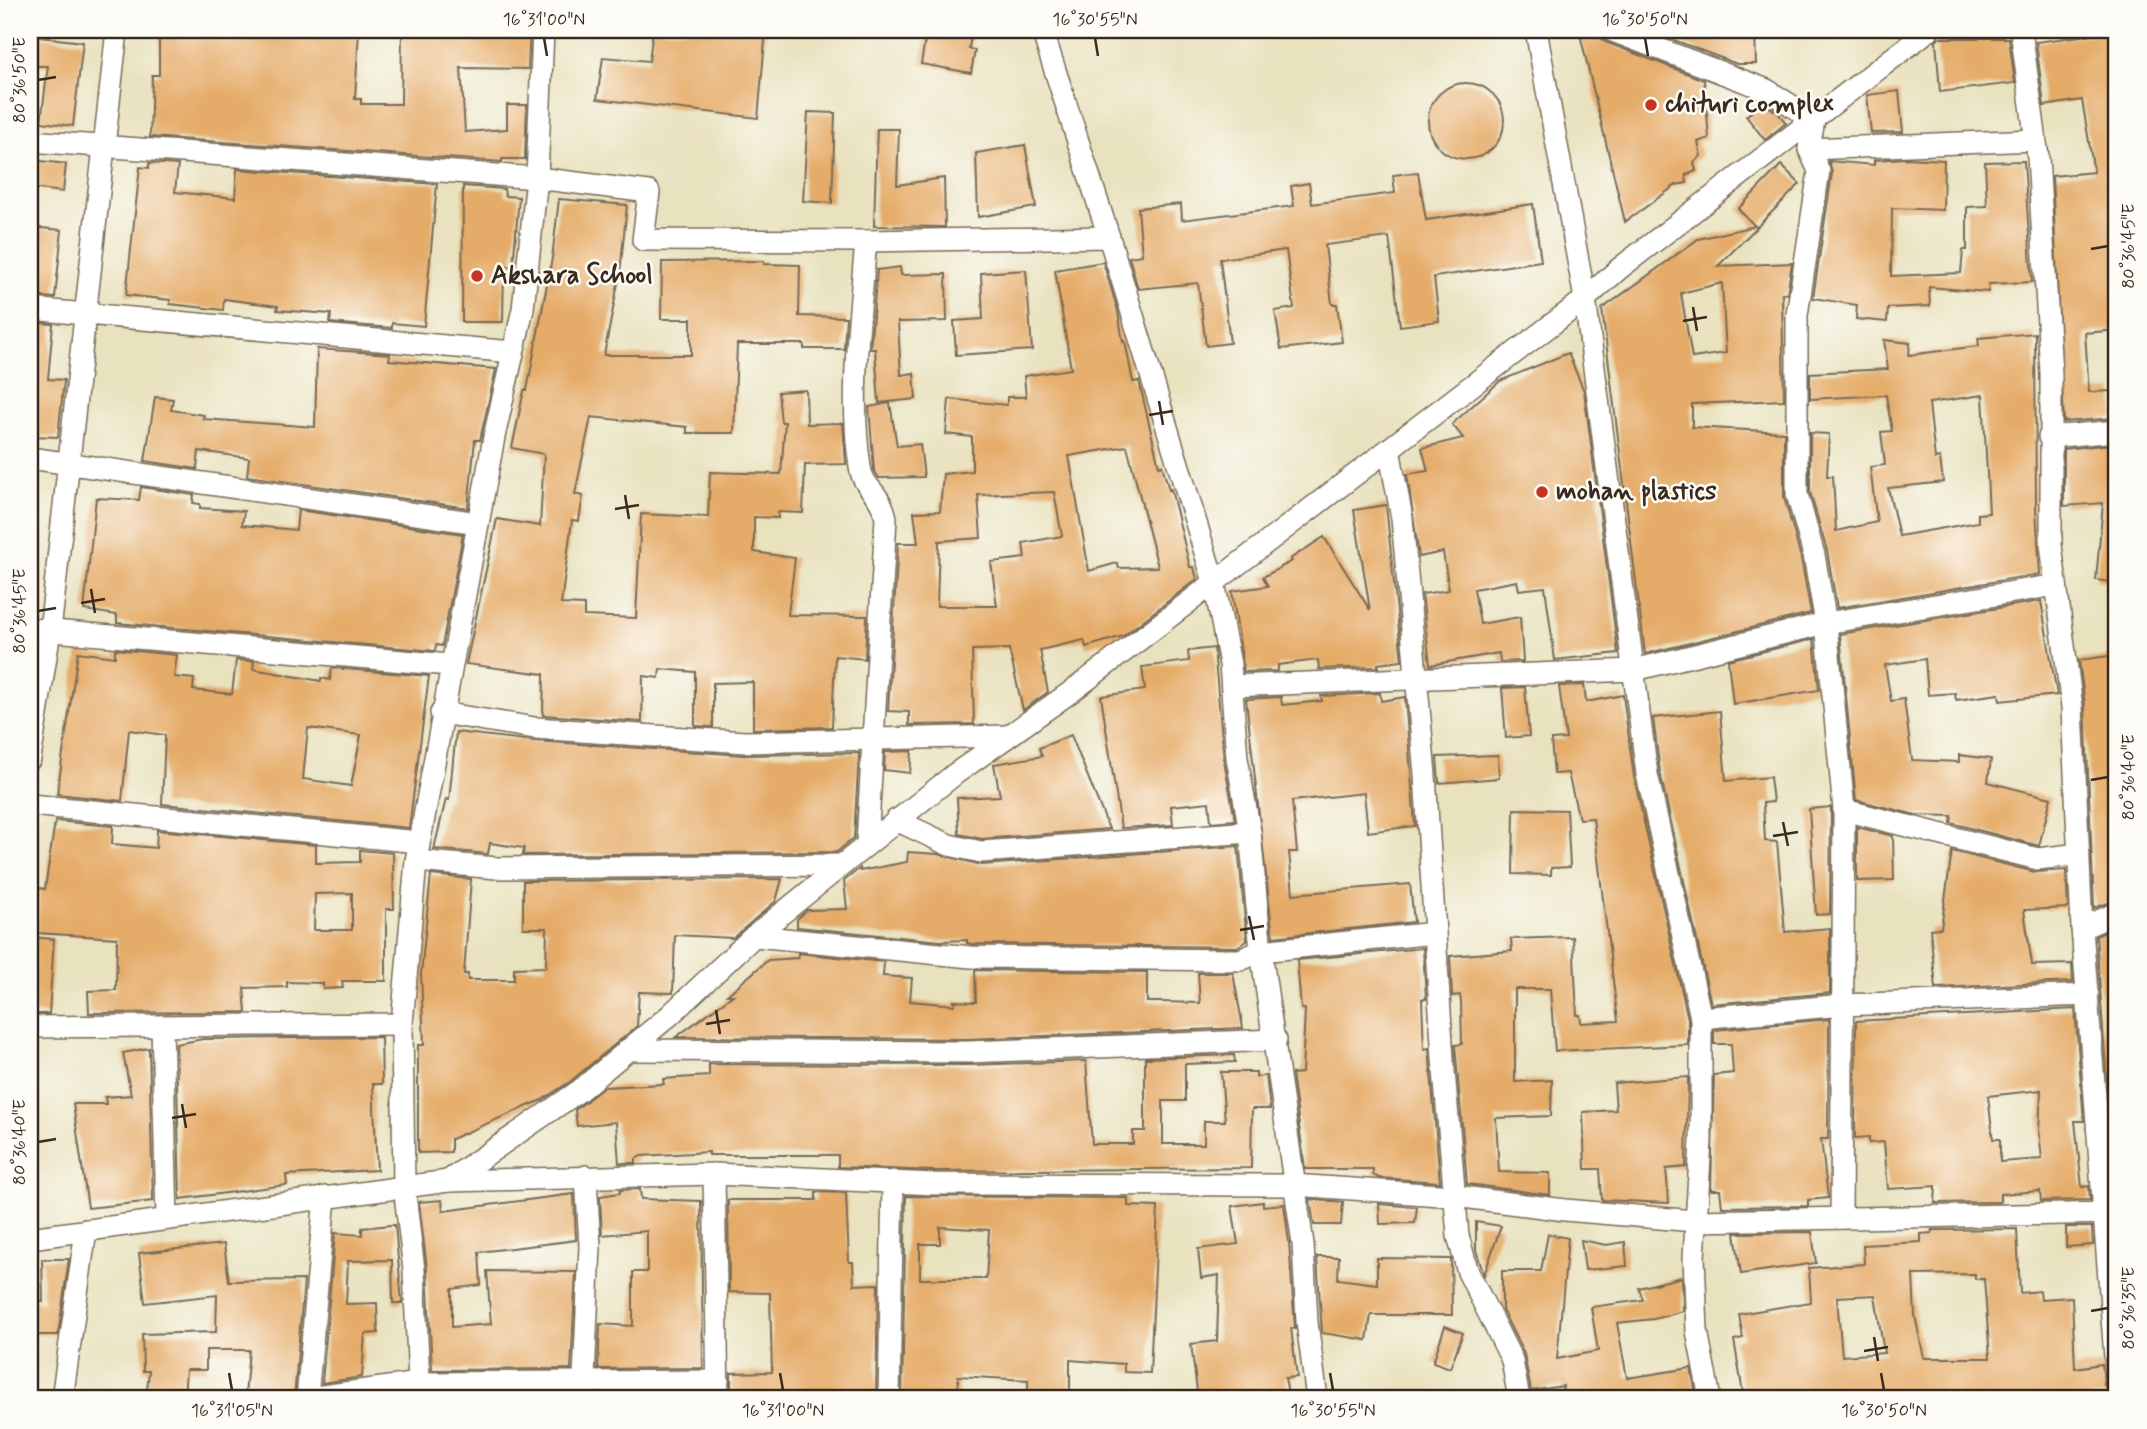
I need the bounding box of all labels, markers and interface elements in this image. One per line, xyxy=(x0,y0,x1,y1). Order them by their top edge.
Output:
text: 16°31'00"N xyxy=(503,8,585,32)
text: 16°30'55"N xyxy=(1052,8,1138,32)
text: 16°30'50"N xyxy=(1602,8,1688,32)
text: 80°36'50"E xyxy=(8,37,32,123)
place label: chituri complex xyxy=(1664,88,1834,122)
marker: chituri complex xyxy=(1643,97,1659,113)
text: 80°36'45"E xyxy=(2117,203,2141,289)
place label: Akshara School xyxy=(491,259,653,293)
marker: Akshara School xyxy=(469,268,485,284)
place label: mohan plastics xyxy=(1556,475,1717,509)
marker: mohan plastics xyxy=(1534,484,1550,500)
text: 80°36'45"E xyxy=(8,568,32,654)
text: 80°36'40"E xyxy=(2117,734,2141,820)
text: 80°36'40"E xyxy=(8,1099,32,1185)
text: 80°36'35"E xyxy=(2117,1266,2141,1350)
text: 16°31'05"N xyxy=(191,1399,273,1423)
text: 16°31'00"N xyxy=(742,1399,824,1423)
text: 16°30'55"N xyxy=(1290,1399,1376,1423)
text: 16°30'50"N xyxy=(1841,1399,1927,1423)

